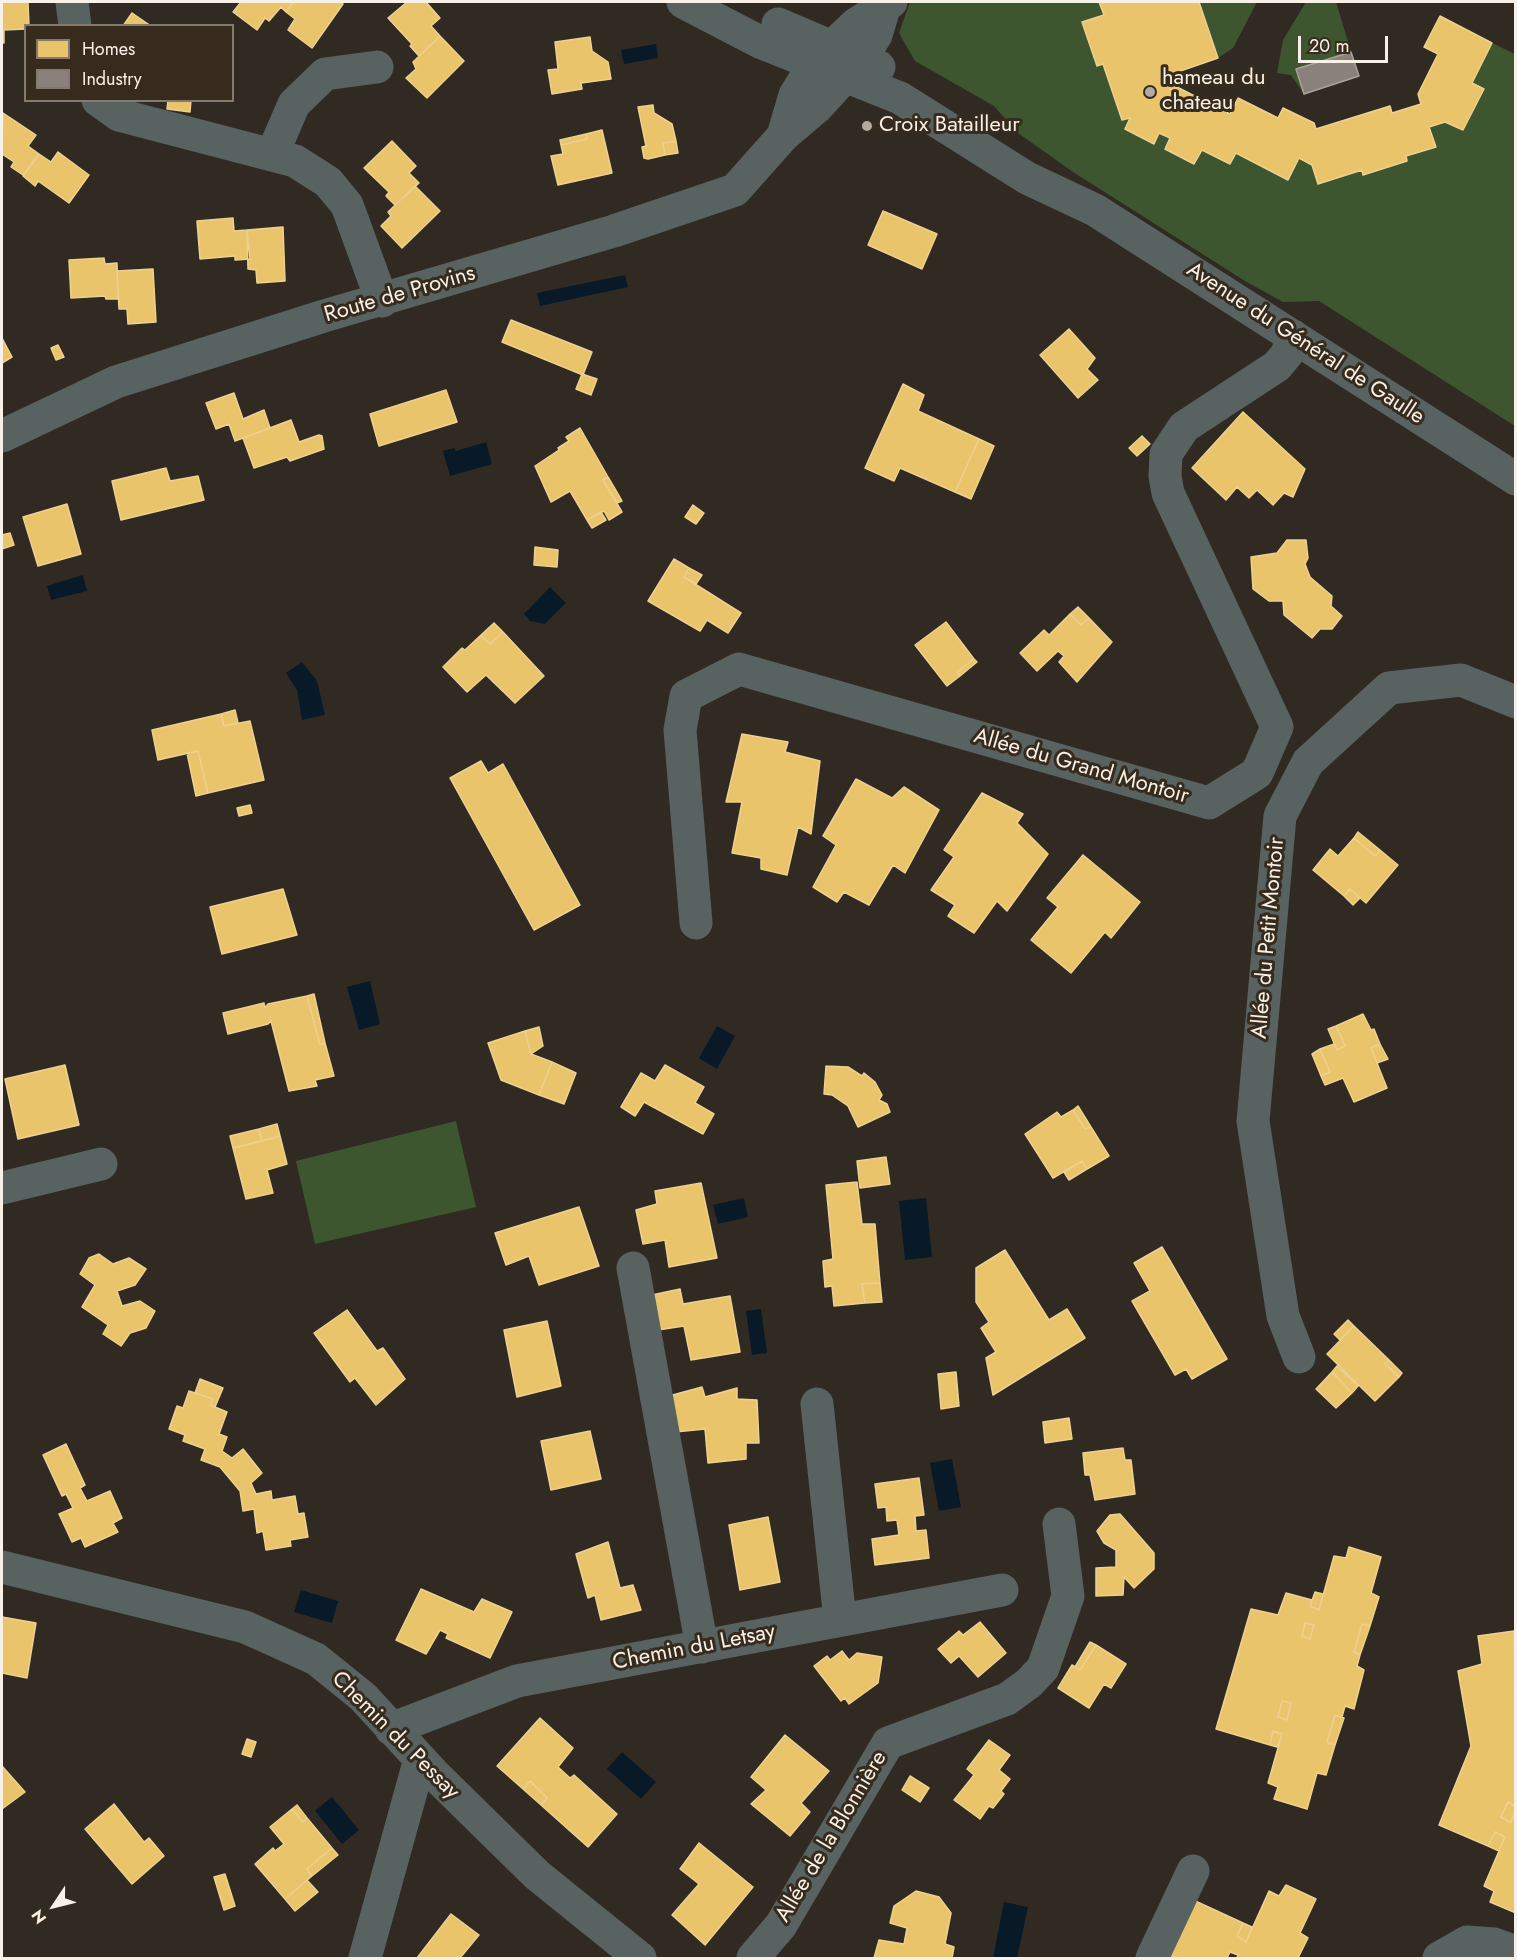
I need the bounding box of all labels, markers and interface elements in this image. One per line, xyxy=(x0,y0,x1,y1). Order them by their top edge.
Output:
legend xyxy=(24,24,234,102)
scale bar xyxy=(1301,24,1391,62)
text: 20 m xyxy=(1309,33,1349,59)
text: Homes xyxy=(82,36,135,62)
text: Industry xyxy=(82,66,142,92)
place label: hameau du chateau xyxy=(1162,66,1265,118)
marker: hameau du chateau xyxy=(1143,85,1157,99)
place label: Croix Batailleur xyxy=(879,113,1020,139)
marker: Croix Batailleur xyxy=(860,119,874,133)
street label: Avenue du Général de Gaulle xyxy=(1181,257,1429,431)
street label: Route de Provins xyxy=(321,261,479,329)
street label: Allée du Grand Montoir xyxy=(970,724,1192,810)
street label: Allée du Petit Montoir xyxy=(1247,836,1291,1040)
street label: Chemin du Letsay xyxy=(610,1619,778,1677)
street label: Chemin du Pessay xyxy=(325,1666,465,1806)
street label: Allée de la Blonnière xyxy=(771,1747,893,1927)
north arrow xyxy=(24,1876,84,1936)
text: N xyxy=(26,1905,52,1928)

